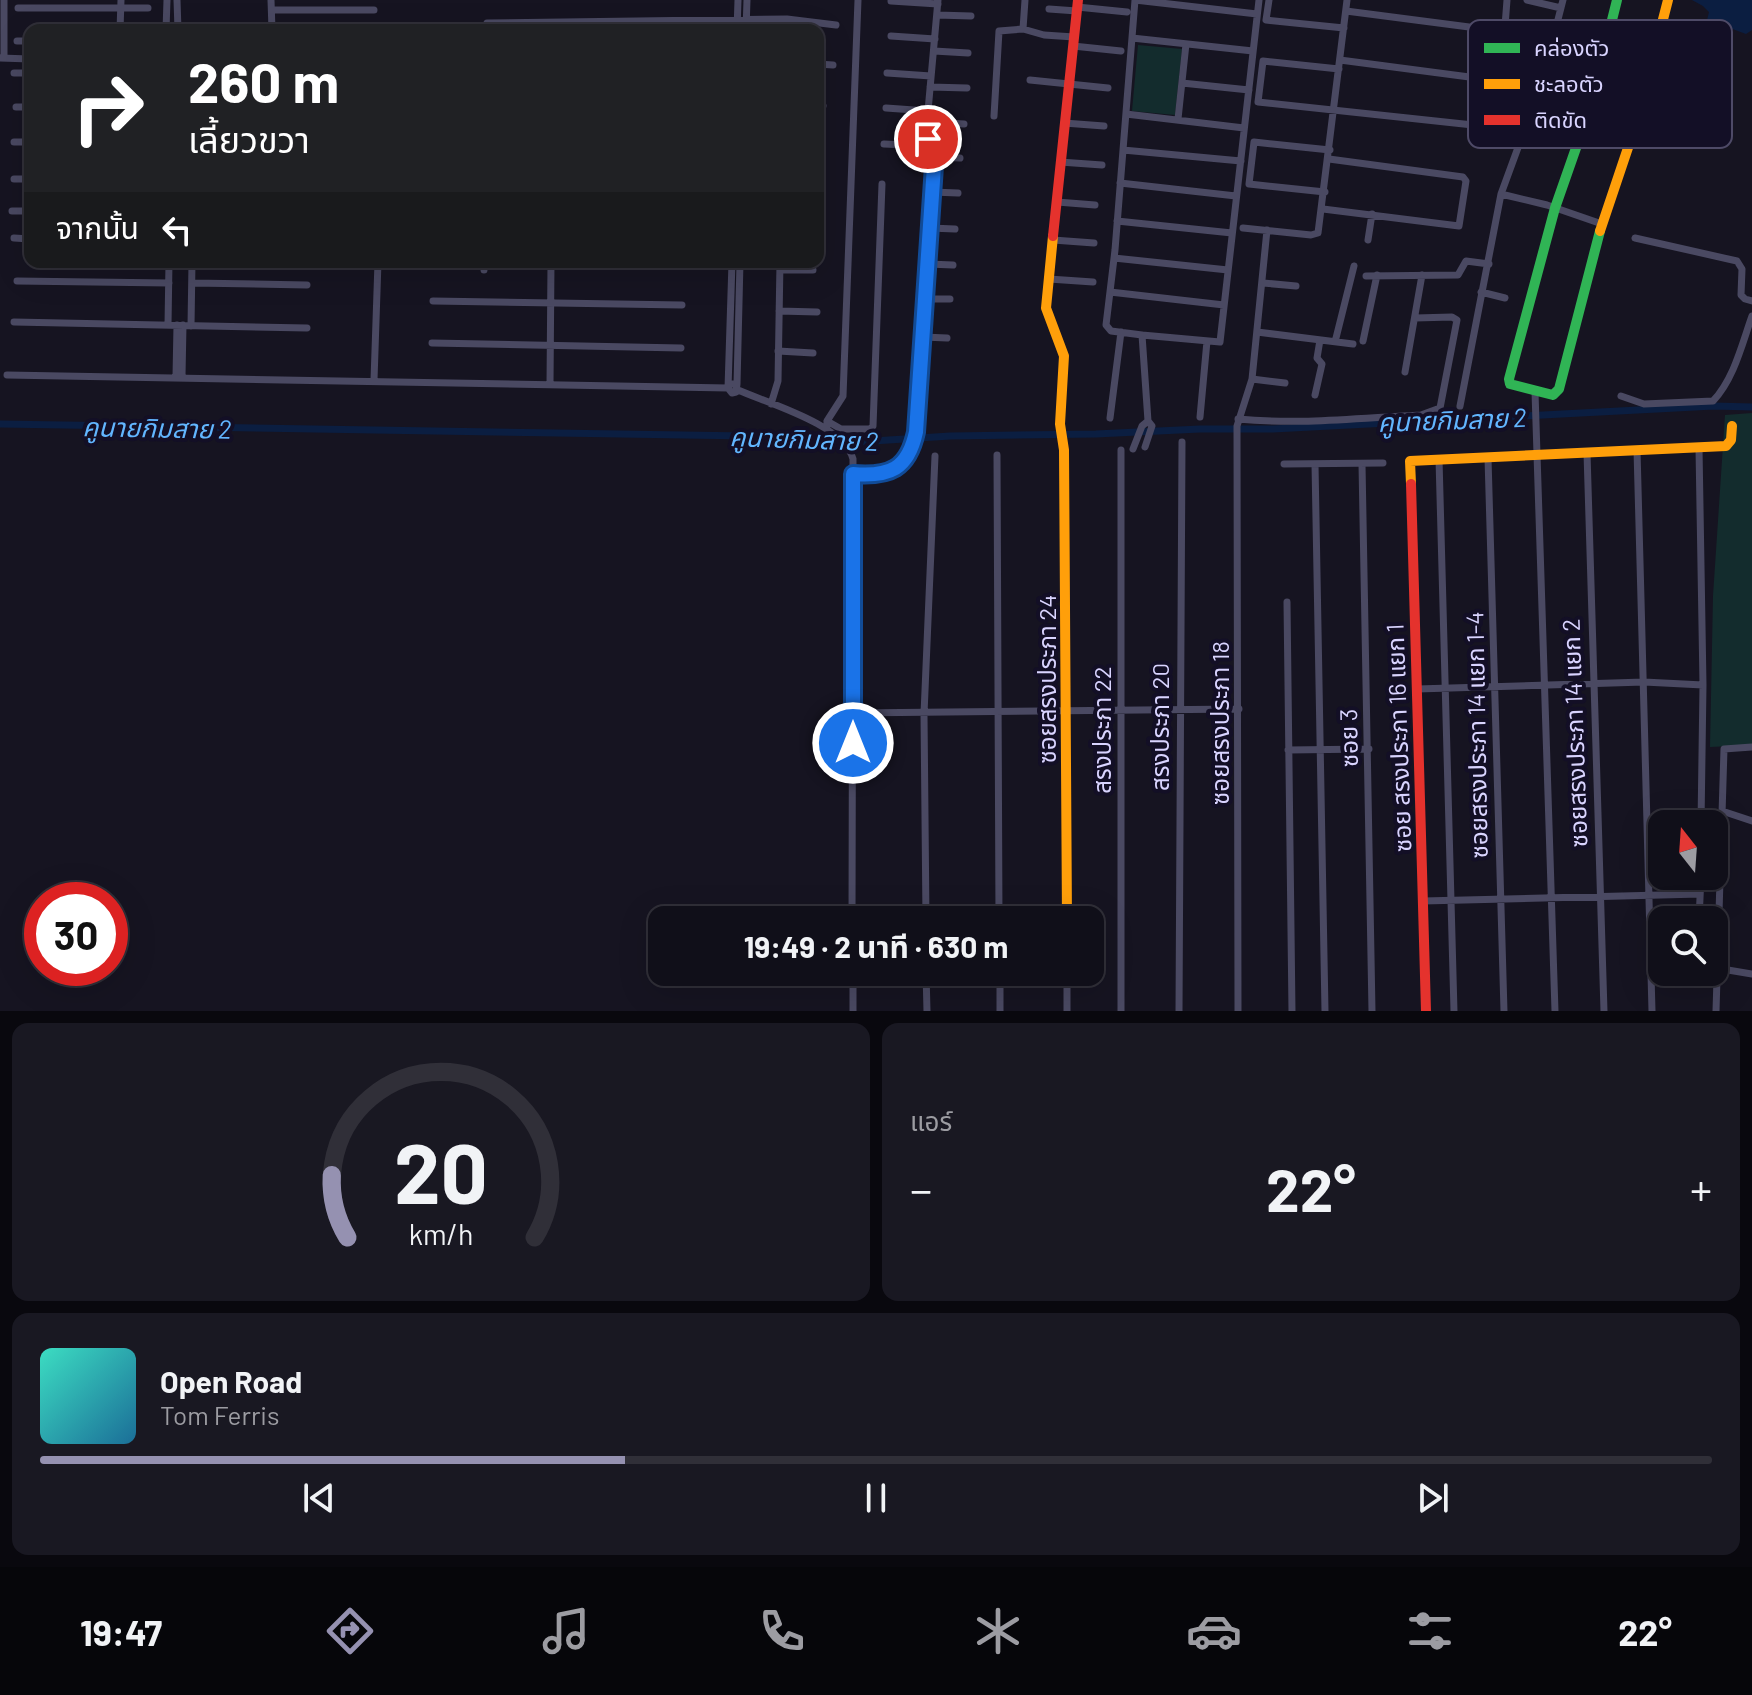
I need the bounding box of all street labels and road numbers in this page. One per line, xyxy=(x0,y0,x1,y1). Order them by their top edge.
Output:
street label: ซอยสรงประภา 24 xyxy=(1032,594,1061,764)
street label: ซอยสรงประภา 14 แยก 1-4 xyxy=(1459,611,1493,859)
street label: ซอยสรงประภา 14 แยก 2 xyxy=(1556,618,1592,848)
street label: ซอย สรงประภา 16 แยก 1 xyxy=(1380,623,1416,853)
street label: ซอยสรงประภา 18 xyxy=(1205,641,1234,805)
street label: สรงประภา 20 xyxy=(1145,663,1174,791)
street label: สรงประภา 22 xyxy=(1087,666,1116,794)
street label: ซอย 3 xyxy=(1333,708,1363,768)

